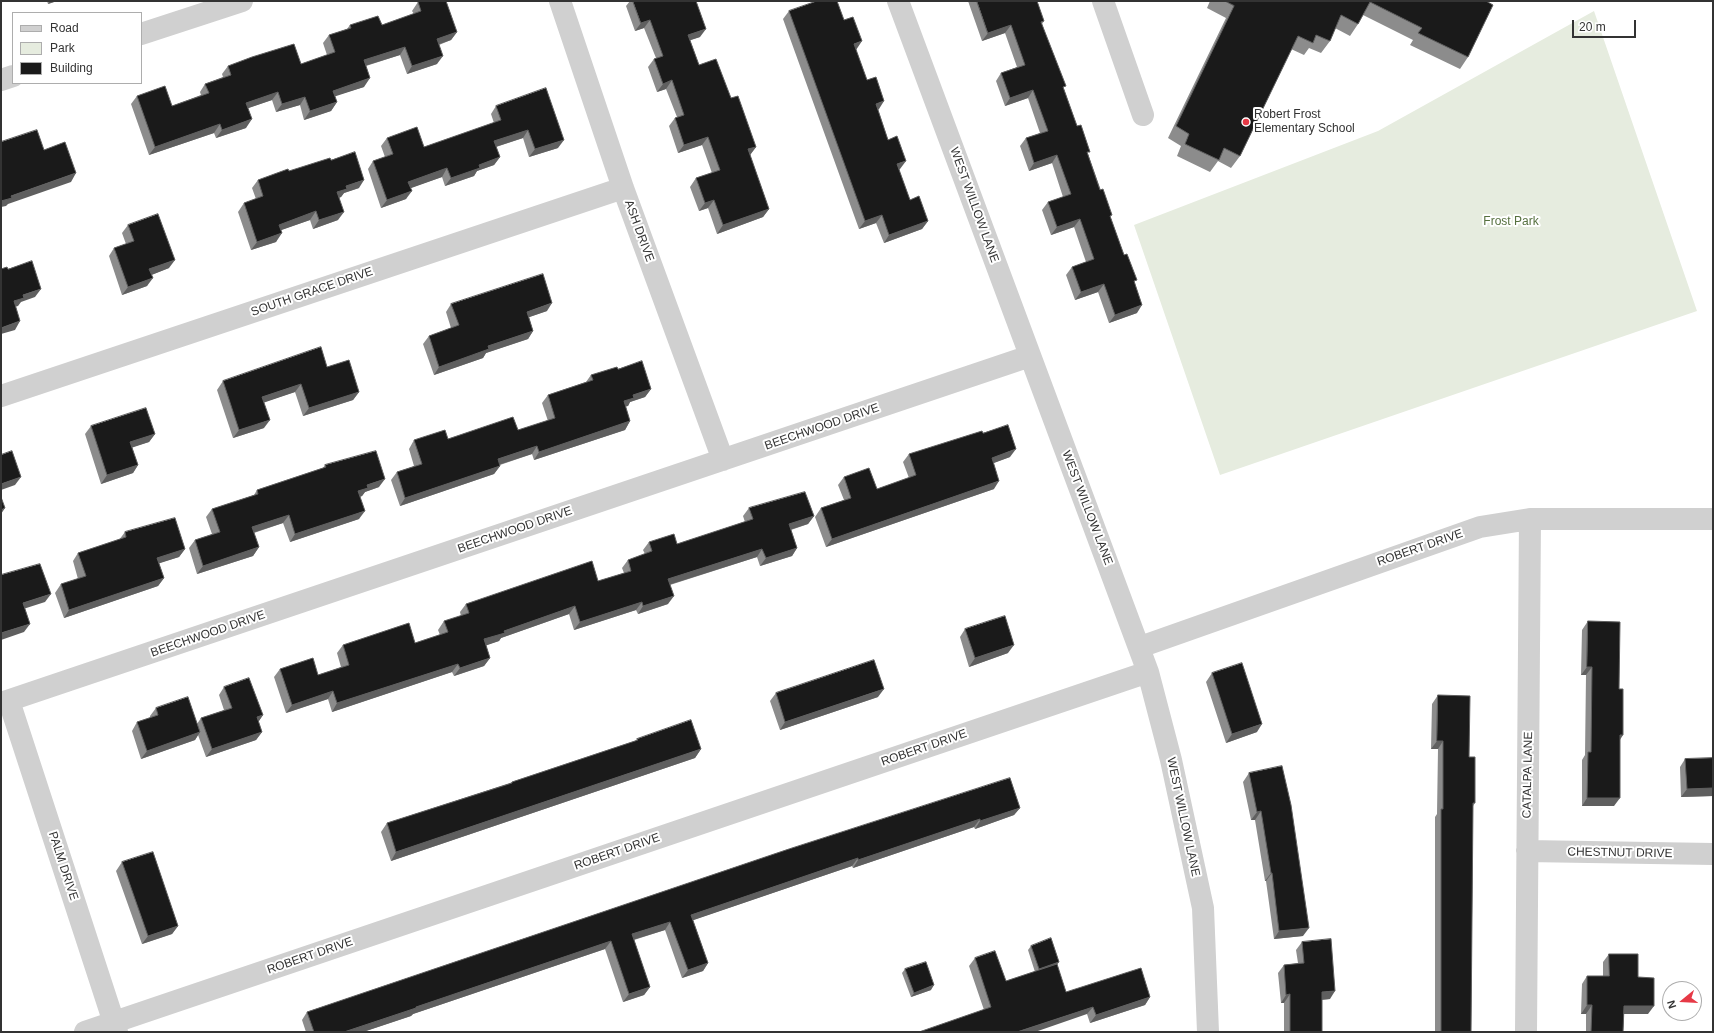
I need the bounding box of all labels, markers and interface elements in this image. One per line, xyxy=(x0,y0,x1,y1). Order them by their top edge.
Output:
legend xyxy=(12,12,142,84)
scale bar xyxy=(1574,12,1638,38)
text: 20 m xyxy=(1579,20,1606,34)
text: Road xyxy=(50,21,79,35)
text: Park xyxy=(50,41,75,55)
text: Building xyxy=(50,61,93,75)
place label: Robert Frost Elementary School xyxy=(1254,108,1355,136)
marker: Robert Frost Elementary School xyxy=(1241,117,1251,127)
street label: WEST WILLOW LANE xyxy=(946,146,1002,264)
street label: ASH DRIVE xyxy=(621,198,657,264)
park label: Frost Park xyxy=(1483,215,1539,229)
street label: SOUTH GRACE DRIVE xyxy=(249,264,375,320)
street label: BEECHWOOD DRIVE xyxy=(763,401,881,453)
street label: WEST WILLOW LANE xyxy=(1059,449,1115,567)
street label: BEECHWOOD DRIVE xyxy=(456,504,574,556)
street label: ROBERT DRIVE xyxy=(1375,527,1465,569)
street label: BEECHWOOD DRIVE xyxy=(149,608,267,660)
street label: ROBERT DRIVE xyxy=(879,727,969,769)
street label: CATALPA LANE xyxy=(1520,732,1536,818)
street label: WEST WILLOW LANE xyxy=(1163,756,1203,878)
street label: PALM DRIVE xyxy=(45,830,81,902)
street label: ROBERT DRIVE xyxy=(572,831,662,873)
street label: CHESTNUT DRIVE xyxy=(1567,845,1673,861)
street label: ROBERT DRIVE xyxy=(265,935,355,977)
north arrow xyxy=(1662,981,1702,1021)
text: N xyxy=(1665,999,1678,1010)

